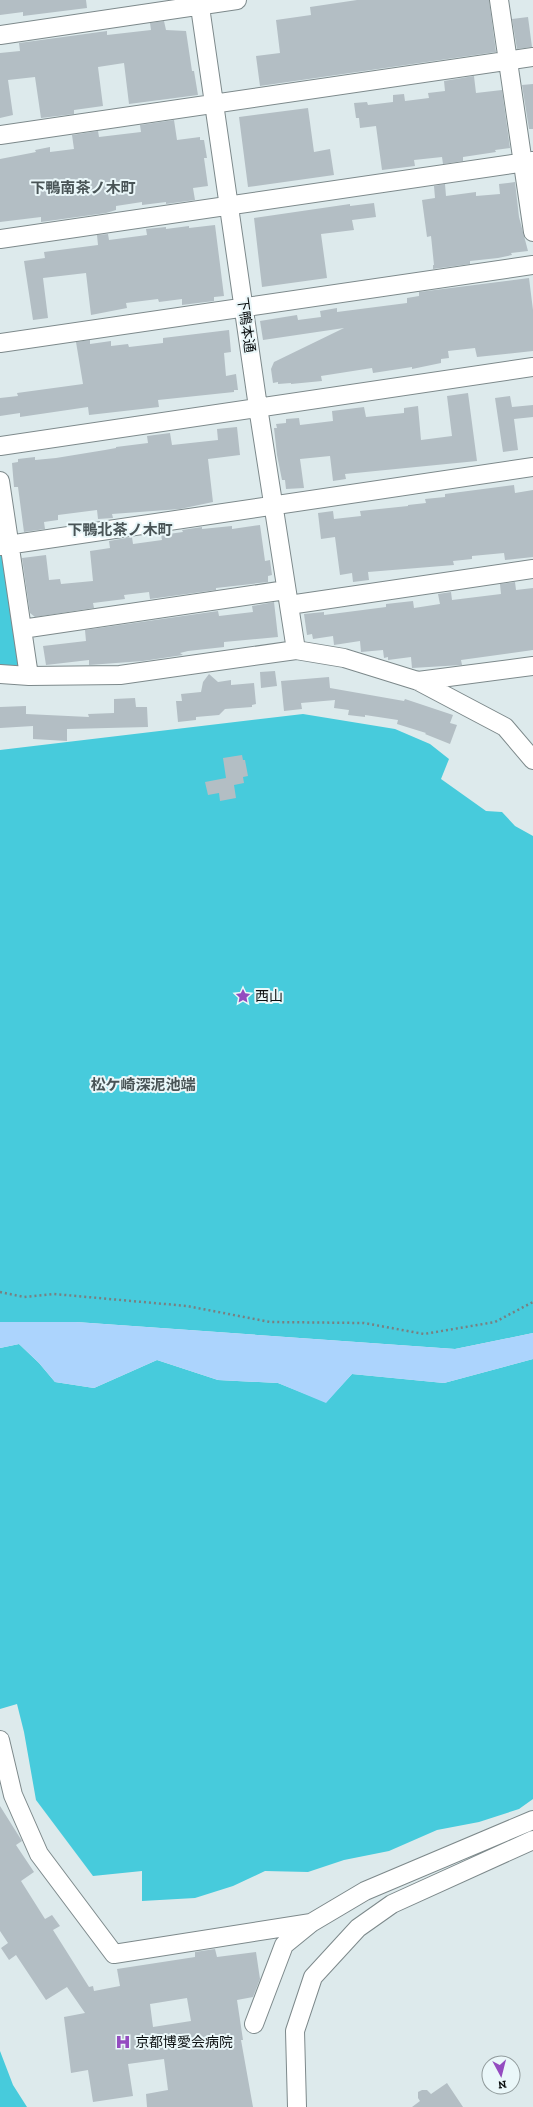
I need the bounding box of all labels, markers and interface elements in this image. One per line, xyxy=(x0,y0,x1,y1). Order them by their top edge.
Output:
district label: 下鴨南茶ノ木町 xyxy=(30,179,136,197)
street label: 下鴨本通 xyxy=(234,296,258,354)
district label: 下鴨北茶ノ木町 xyxy=(67,521,173,539)
place icon: 西山 xyxy=(234,987,252,1005)
place label: 西山 xyxy=(255,988,283,1005)
district label: 松ケ崎深泥池端 xyxy=(90,1076,196,1094)
hospital icon: 京都博愛会病院 xyxy=(114,2033,132,2051)
place label: 京都博愛会病院 xyxy=(135,2034,233,2051)
north arrow xyxy=(481,2055,521,2095)
text: N xyxy=(497,2077,507,2091)

